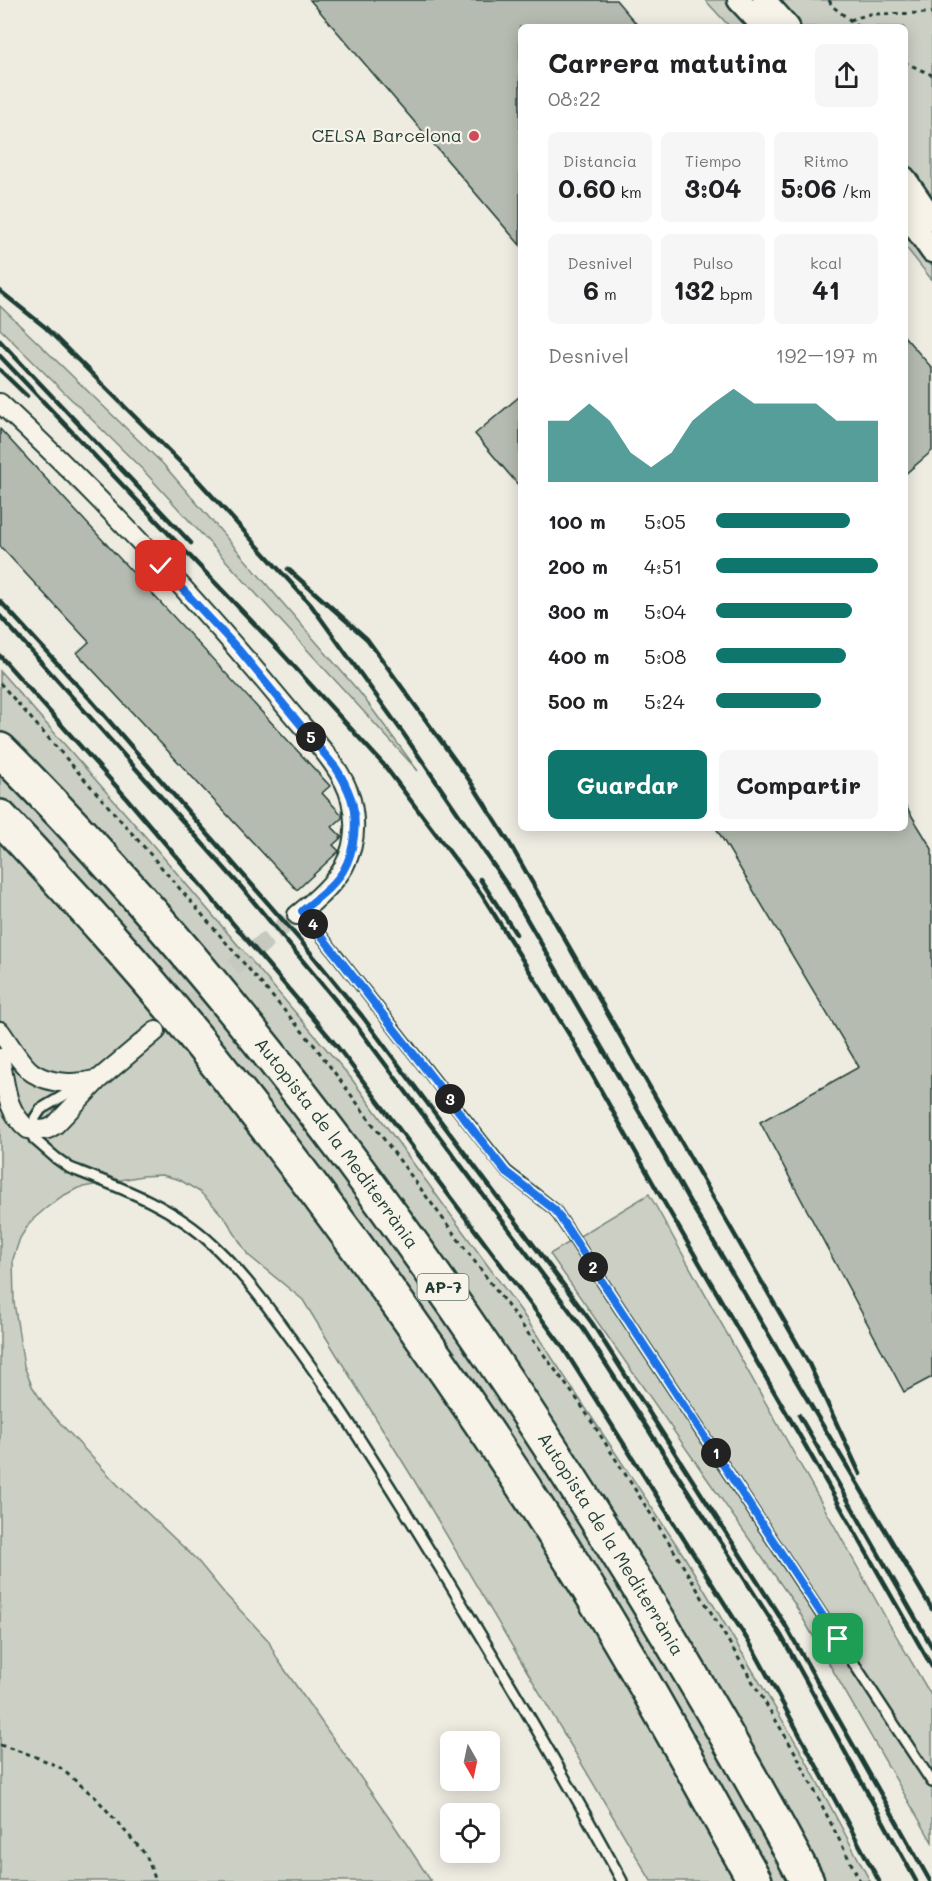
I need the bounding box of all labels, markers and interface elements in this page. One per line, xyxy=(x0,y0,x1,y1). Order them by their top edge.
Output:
button: share xyxy=(815,44,878,107)
text: Carrera matutina xyxy=(548,45,788,80)
text: 08:22 xyxy=(548,85,601,111)
place label: CELSA Barcelona xyxy=(311,123,462,147)
marker: CELSA Barcelona xyxy=(467,129,481,143)
text: Distancia xyxy=(563,150,637,171)
text: Tiempo xyxy=(685,150,741,171)
text: Ritmo xyxy=(804,150,848,171)
text: 0.60 xyxy=(558,171,615,205)
text: 3:04 xyxy=(684,171,742,205)
text: 5:06 xyxy=(781,171,837,205)
text: km xyxy=(615,181,642,202)
text: /km xyxy=(837,181,871,202)
text: Desnivel xyxy=(568,252,632,273)
text: Pulso xyxy=(693,252,733,273)
text: kcal xyxy=(810,252,842,273)
text: 6 xyxy=(583,273,599,307)
text: 132 xyxy=(673,273,715,307)
text: 41 xyxy=(812,273,840,307)
text: m xyxy=(599,283,617,304)
text: bpm xyxy=(715,283,753,304)
text: Desnivel xyxy=(548,342,629,368)
text: 192–197 m xyxy=(776,342,878,368)
text: 100 m xyxy=(548,508,606,534)
text: 5:05 xyxy=(644,508,686,534)
pin xyxy=(135,540,186,591)
icon: check xyxy=(144,549,177,582)
text: 200 m xyxy=(548,553,608,579)
text: 4:51 xyxy=(644,553,683,579)
text: 300 m xyxy=(548,598,609,624)
text: 5:04 xyxy=(644,598,686,624)
text: 400 m xyxy=(548,643,609,669)
text: 5:08 xyxy=(644,643,686,669)
text: 500 m xyxy=(548,688,608,714)
text: 5:24 xyxy=(644,688,685,714)
pin: 5 xyxy=(296,722,326,752)
text: 5 xyxy=(306,726,316,747)
button: Guardar xyxy=(548,750,707,819)
button: Compartir xyxy=(719,750,878,819)
pin: 4 xyxy=(298,909,328,939)
text: 4 xyxy=(308,913,318,934)
street label: Autopista de la Mediterrània xyxy=(250,1032,425,1253)
pin: 3 xyxy=(435,1084,465,1114)
text: 3 xyxy=(445,1088,455,1109)
pin: 2 xyxy=(578,1252,608,1282)
text: 2 xyxy=(589,1256,597,1277)
road number: AP-7 xyxy=(418,1274,468,1300)
street label: Autopista de la Mediterrània xyxy=(533,1427,690,1660)
pin: 1 xyxy=(701,1438,731,1468)
text: 1 xyxy=(712,1442,720,1463)
pin xyxy=(812,1613,863,1664)
icon: arrive xyxy=(821,1622,854,1655)
north arrow xyxy=(440,1731,500,1791)
map controls xyxy=(440,1731,500,1863)
button: locate xyxy=(440,1803,500,1863)

